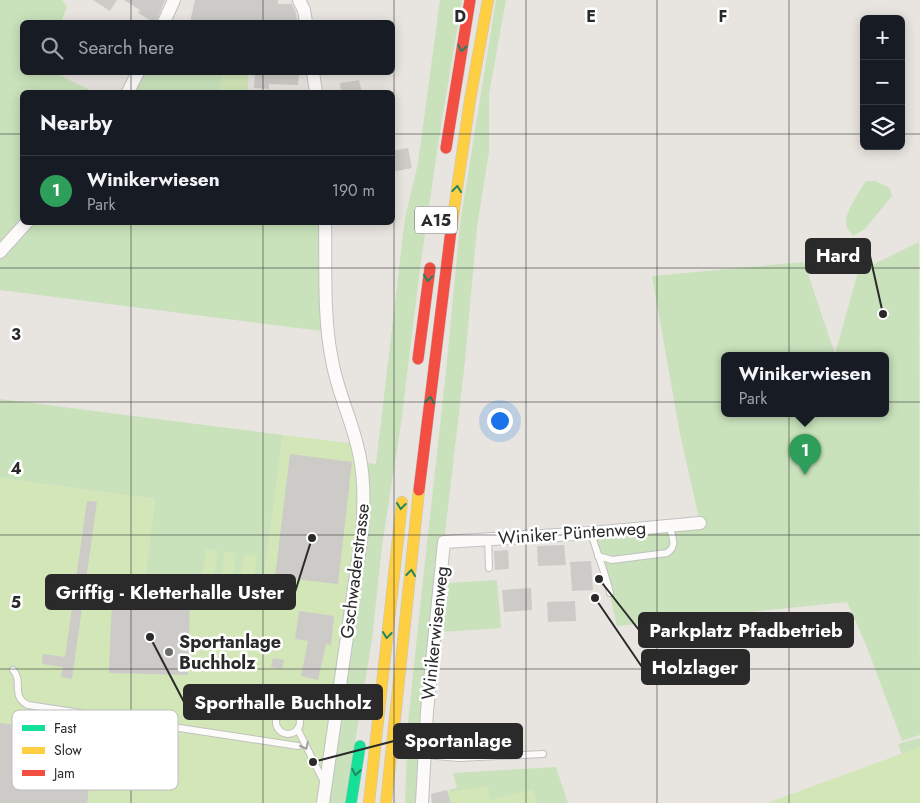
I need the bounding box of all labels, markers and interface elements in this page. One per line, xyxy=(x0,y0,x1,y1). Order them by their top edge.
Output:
text: D xyxy=(454,5,466,28)
text: E xyxy=(586,5,596,28)
text: F xyxy=(719,5,727,28)
map controls xyxy=(860,15,905,150)
button: + xyxy=(860,15,905,60)
search box xyxy=(20,20,395,75)
icon: search xyxy=(38,34,66,62)
text: Search here xyxy=(78,34,174,61)
one-way arrow xyxy=(457,44,467,52)
button: − xyxy=(860,60,905,105)
button: layers xyxy=(860,105,905,150)
text: Nearby xyxy=(40,108,112,138)
text: Winikerwiesen xyxy=(87,166,220,193)
text: 1 xyxy=(52,179,60,202)
text: 190 m xyxy=(332,179,375,202)
one-way arrow xyxy=(451,185,461,194)
text: Park xyxy=(87,193,116,216)
road number: A15 xyxy=(415,206,457,234)
callout: Hard xyxy=(806,239,870,273)
text: Hard xyxy=(816,242,860,269)
one-way arrow xyxy=(424,274,434,282)
text: 3 xyxy=(11,323,21,346)
popup xyxy=(721,352,889,417)
text: Winikerwiesen xyxy=(739,360,871,387)
text: Park xyxy=(739,387,767,410)
one-way arrow xyxy=(424,395,435,403)
your location xyxy=(487,408,513,434)
pin: 1 xyxy=(789,434,821,475)
text: 4 xyxy=(10,457,22,480)
street label: Gschwaderstrasse xyxy=(334,502,376,640)
one-way arrow xyxy=(396,502,407,510)
street label: Winiker Püntenweg xyxy=(497,515,647,551)
street label: Winikerwisenweg xyxy=(415,565,455,701)
one-way arrow xyxy=(405,569,416,577)
callout: Griffig - Kletterhalle Uster xyxy=(46,575,295,609)
text: Griffig - Kletterhalle Uster xyxy=(56,579,285,606)
text: 5 xyxy=(11,591,21,614)
callout: Parkplatz Pfadbetrieb xyxy=(639,613,853,647)
text: Parkplatz Pfadbetrieb xyxy=(649,617,843,644)
place label: Sportanlage Buchholz xyxy=(179,629,281,676)
one-way arrow xyxy=(382,632,393,640)
marker: Sportanlage Buchholz xyxy=(163,646,175,658)
callout: Holzlager xyxy=(642,650,749,684)
text: Holzlager xyxy=(652,654,739,681)
callout: Sporthalle Buchholz xyxy=(184,685,382,719)
text: Sporthalle Buchholz xyxy=(194,689,372,716)
legend xyxy=(12,710,178,790)
text: Fast xyxy=(54,718,77,738)
callout: Sportanlage xyxy=(394,724,522,758)
text: Sportanlage xyxy=(404,727,512,754)
text: Slow xyxy=(54,740,82,760)
one-way arrow xyxy=(299,741,310,750)
text: Jam xyxy=(52,763,75,783)
one-way arrow xyxy=(351,768,362,776)

